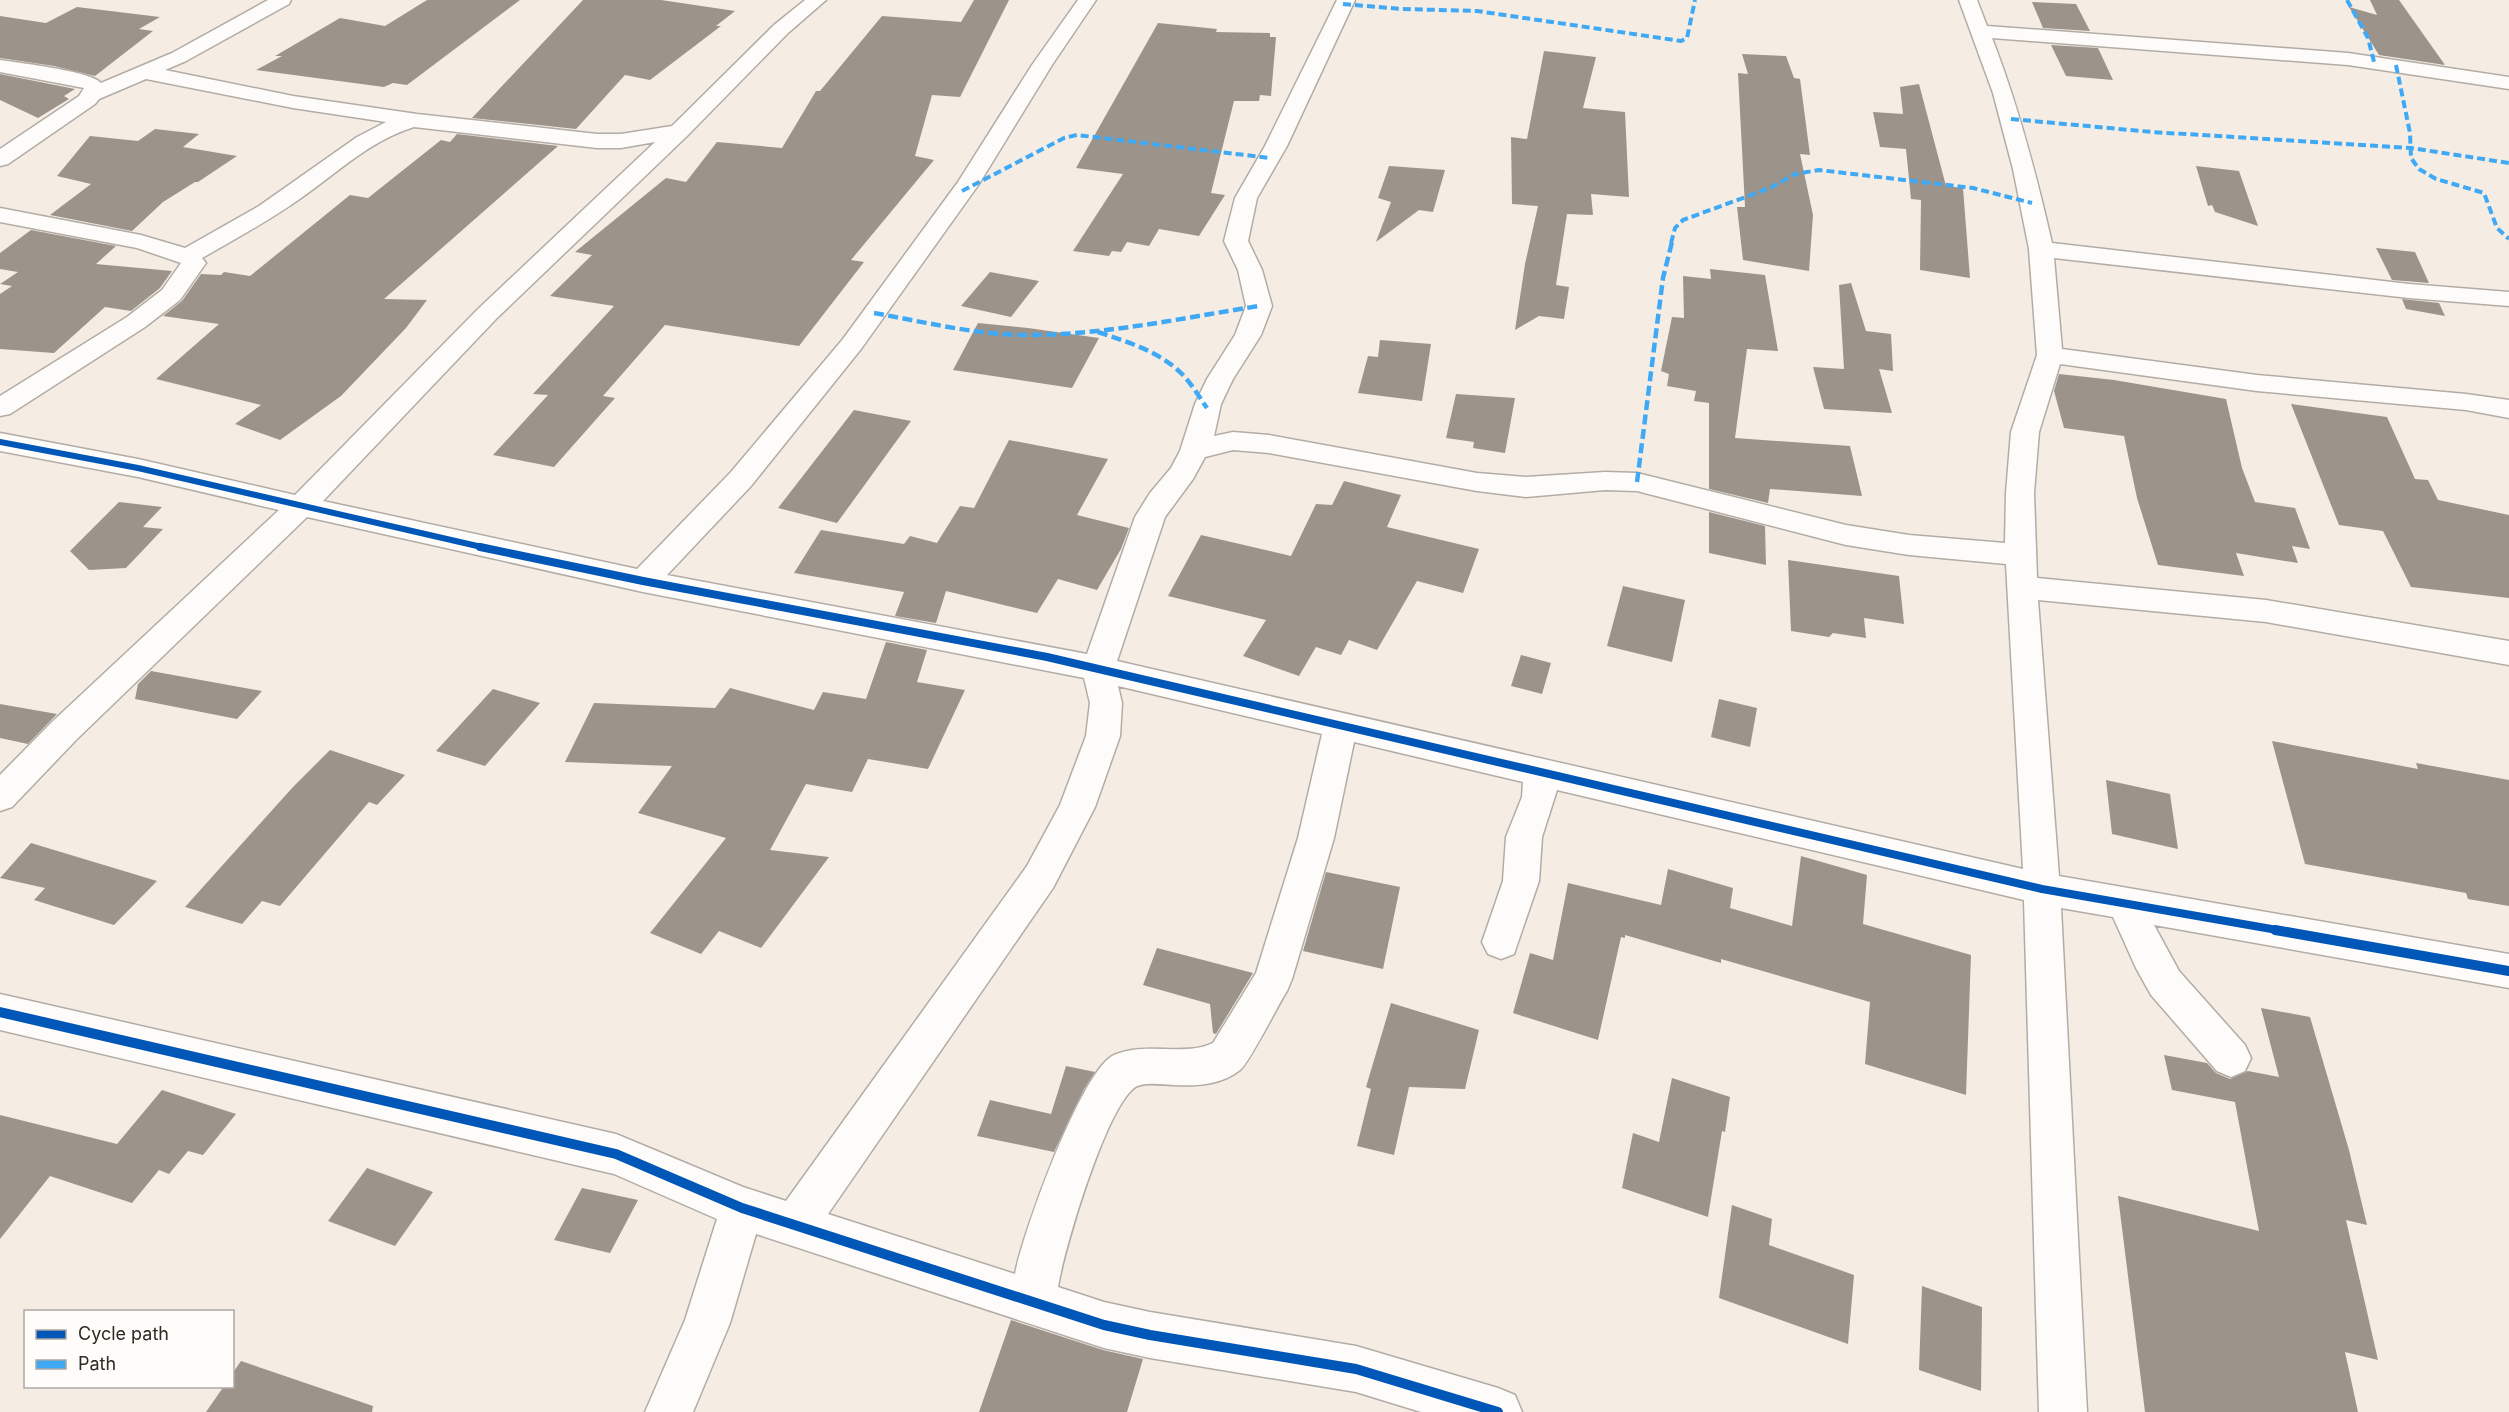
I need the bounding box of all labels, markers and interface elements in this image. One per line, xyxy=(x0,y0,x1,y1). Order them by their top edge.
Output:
legend xyxy=(24,1310,234,1388)
text: Cycle path xyxy=(78,1323,169,1344)
text: Path xyxy=(78,1353,116,1374)

